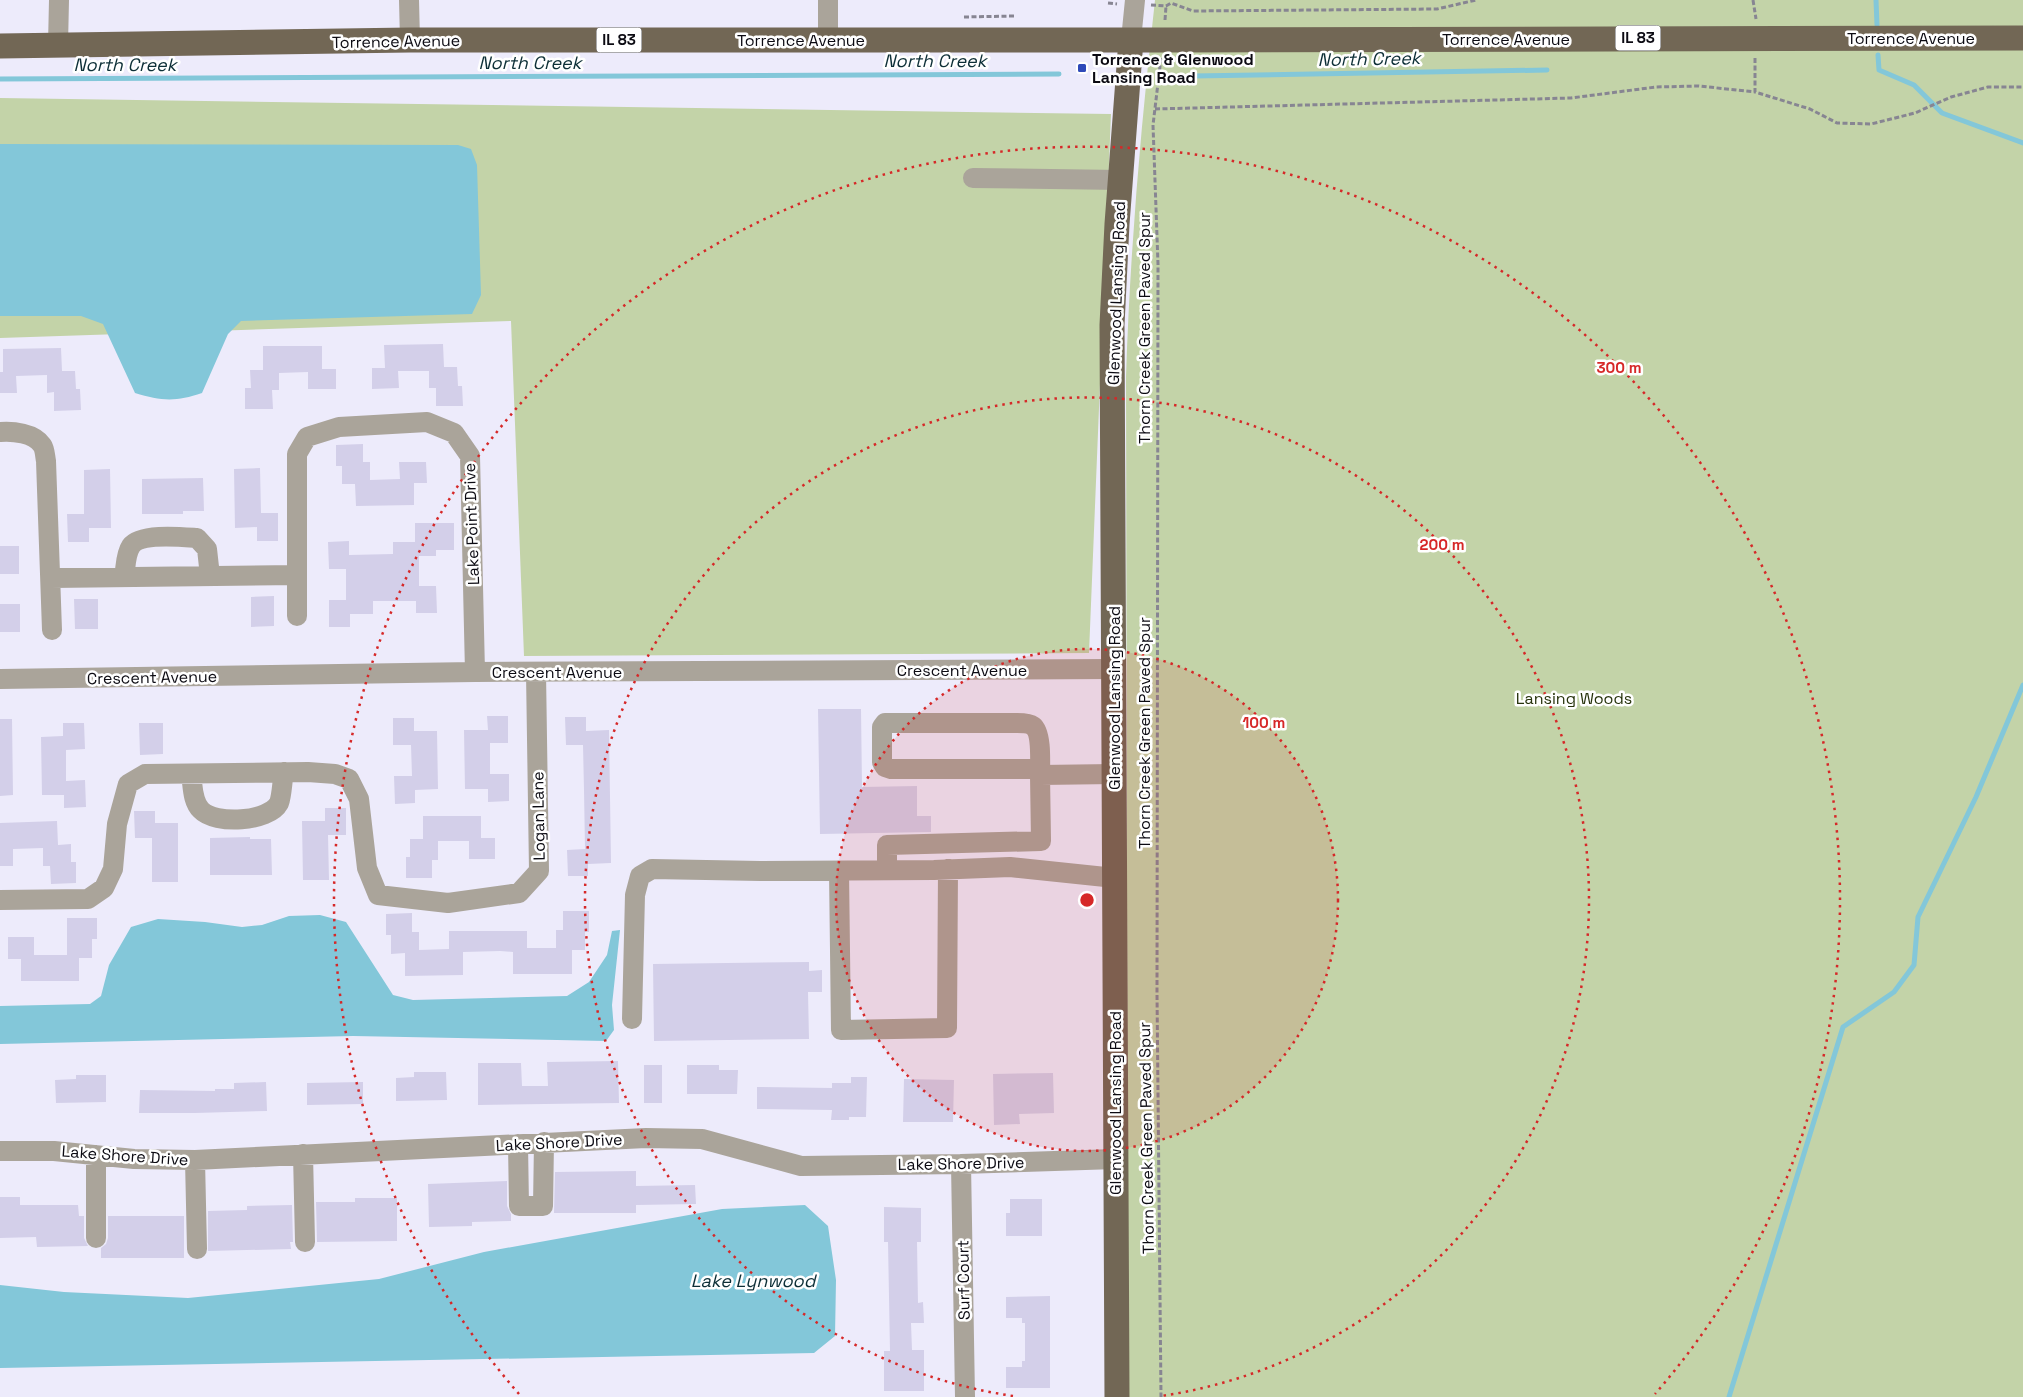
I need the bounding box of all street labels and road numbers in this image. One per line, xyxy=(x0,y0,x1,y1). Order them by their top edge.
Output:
road number: IL 83 xyxy=(1616,26,1660,50)
road number: IL 83 xyxy=(596,28,642,52)
street label: Torrence Avenue xyxy=(1847,28,1975,49)
street label: Torrence Avenue xyxy=(1442,29,1570,50)
street label: Torrence Avenue xyxy=(332,30,460,53)
street label: Torrence Avenue xyxy=(737,30,865,51)
street label: Glenwood Lansing Road xyxy=(1103,201,1130,385)
street label: Thorn Creek Green Paved Spur xyxy=(1134,212,1155,444)
street label: Lake Point Drive xyxy=(459,463,484,585)
street label: Glenwood Lansing Road xyxy=(1104,606,1125,790)
street label: Thorn Creek Green Paved Spur xyxy=(1134,617,1155,849)
street label: Crescent Avenue xyxy=(897,660,1027,681)
street label: Crescent Avenue xyxy=(492,662,622,683)
street label: Crescent Avenue xyxy=(87,666,217,689)
street label: Logan Lane xyxy=(527,771,550,861)
street label: Glenwood Lansing Road xyxy=(1105,1011,1126,1195)
street label: Thorn Creek Green Paved Spur xyxy=(1134,1022,1159,1254)
street label: Lake Shore Drive xyxy=(495,1129,623,1156)
street label: Lake Shore Drive xyxy=(61,1141,189,1170)
street label: Lake Shore Drive xyxy=(897,1152,1025,1175)
street label: Surf Court xyxy=(952,1240,975,1320)

